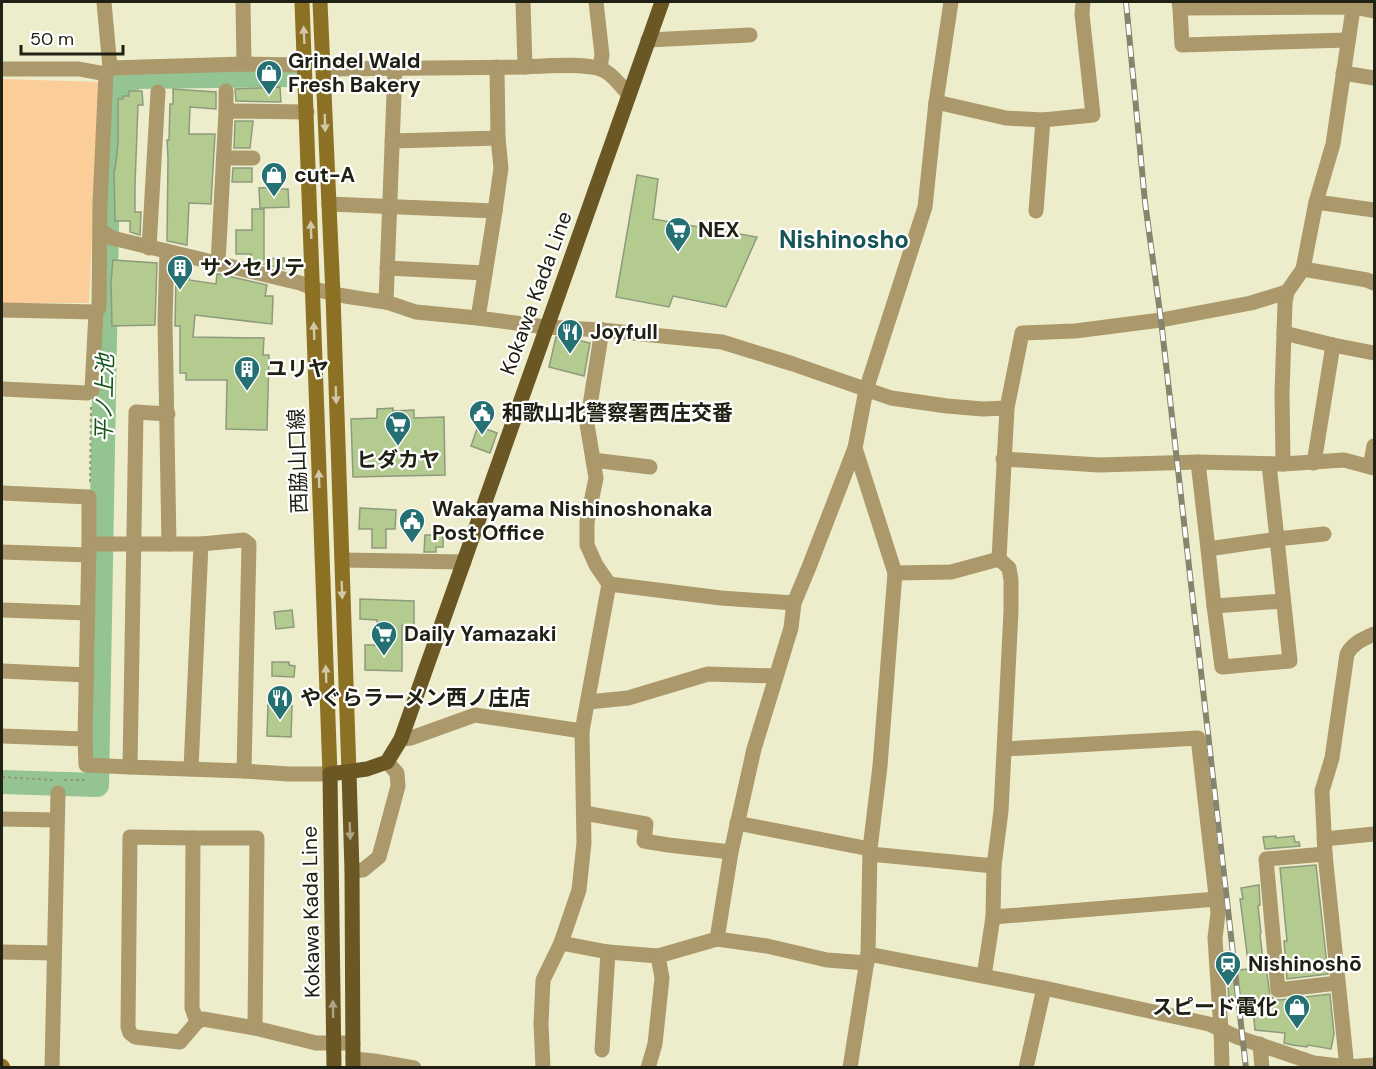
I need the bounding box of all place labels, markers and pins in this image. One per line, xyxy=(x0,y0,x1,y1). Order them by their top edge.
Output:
place label: Grindel Wald Fresh Bakery xyxy=(288,47,421,99)
shop icon: Grindel Wald Fresh Bakery xyxy=(254,58,284,96)
shop icon: cut-A xyxy=(259,160,289,198)
place label: cut-A xyxy=(294,161,355,189)
supermarket icon: NEX xyxy=(663,215,693,253)
place label: NEX xyxy=(698,216,740,244)
building icon: サンセリテ xyxy=(165,253,195,291)
place label: サンセリテ xyxy=(200,254,305,282)
restaurant icon: Joyfull xyxy=(555,317,585,355)
place label: Joyfull xyxy=(590,318,658,346)
building icon: ユリヤ xyxy=(232,354,262,392)
place label: ユリヤ xyxy=(266,355,329,383)
public building icon: 和歌山北警察署西庄交番 xyxy=(467,398,497,436)
place label: 和歌山北警察署西庄交番 xyxy=(502,399,733,427)
supermarket icon: ヒダカヤ xyxy=(383,409,413,447)
place label: ヒダカヤ xyxy=(356,446,440,474)
place label: Wakayama Nishinoshonaka Post Office xyxy=(432,495,712,547)
public building icon: Wakayama Nishinoshonaka Post Office xyxy=(397,506,427,544)
supermarket icon: Daily Yamazaki xyxy=(369,619,399,657)
place label: Daily Yamazaki xyxy=(404,620,557,648)
restaurant icon: やぐらラーメン西ノ庄店 xyxy=(265,683,295,721)
place label: やぐらラーメン西ノ庄店 xyxy=(300,684,530,712)
station icon: Nishinoshō xyxy=(1213,949,1243,987)
place label: Nishinoshō xyxy=(1248,950,1362,978)
shop icon: スピード電化 xyxy=(1282,992,1312,1030)
place label: スピード電化 xyxy=(1152,993,1278,1021)

